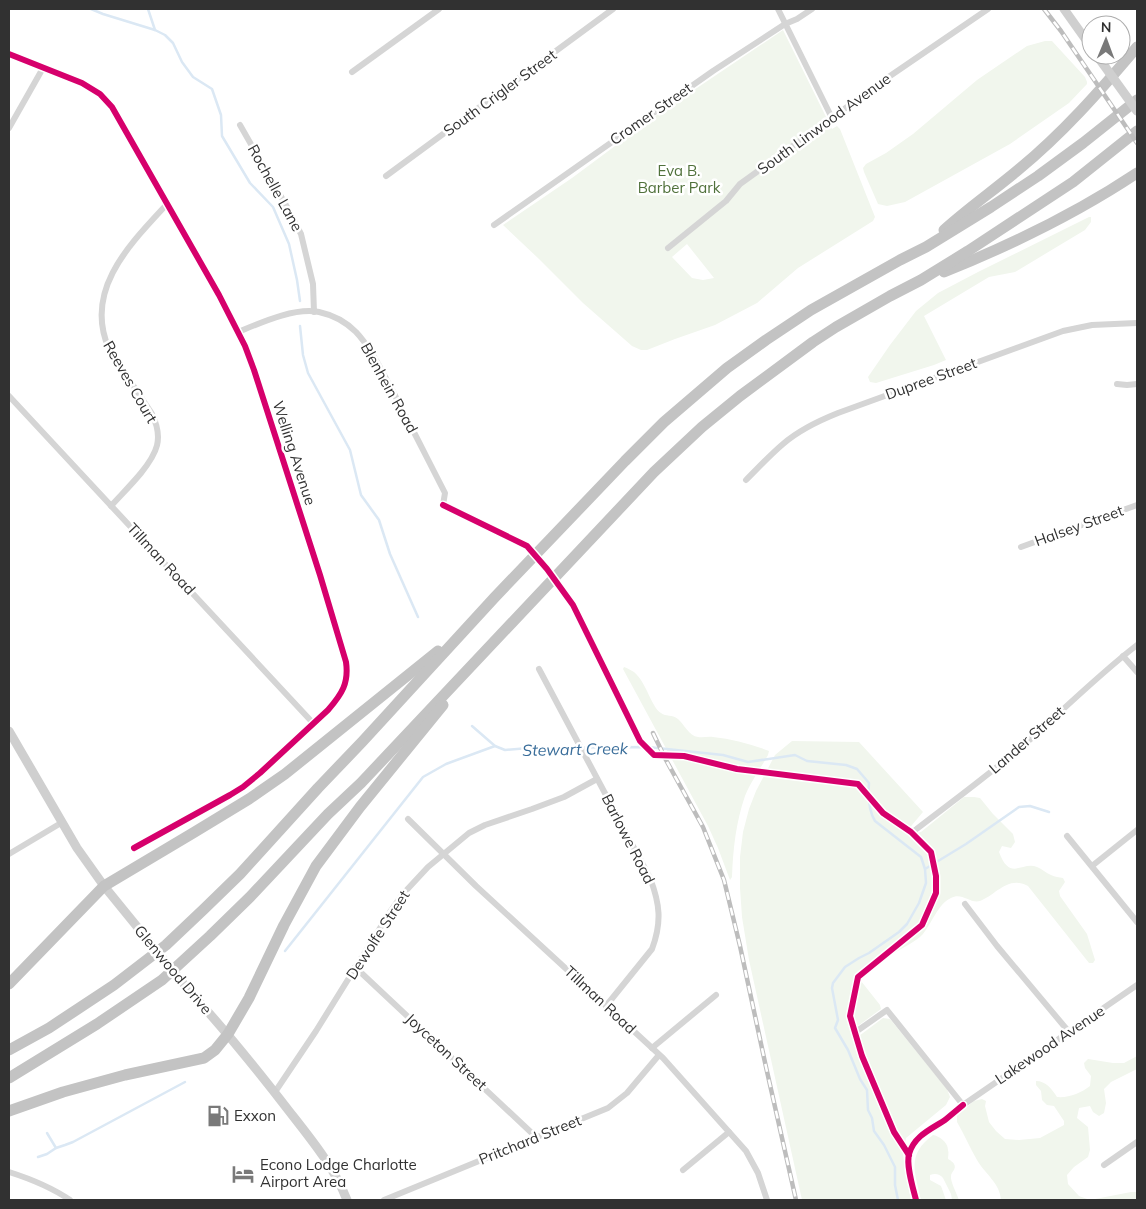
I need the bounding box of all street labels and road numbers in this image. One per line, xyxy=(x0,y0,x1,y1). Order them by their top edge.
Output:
street label: South Crigler Street xyxy=(439,45,560,140)
street label: South Linwood Avenue xyxy=(753,69,894,178)
street label: Cromer Street xyxy=(606,78,696,149)
street label: Rochelle Lane xyxy=(244,141,307,235)
street label: Reeves Court xyxy=(99,337,162,426)
street label: Blenhein Road xyxy=(357,339,422,436)
street label: Dupree Street xyxy=(883,353,979,404)
street label: Welling Avenue xyxy=(269,398,320,507)
street label: Halsey Street xyxy=(1032,501,1126,550)
street label: Tillman Road xyxy=(123,519,199,599)
street label: Lander Street xyxy=(985,702,1068,778)
street label: Barlowe Road xyxy=(598,791,659,887)
street label: Dewolfe Street xyxy=(342,886,414,983)
street label: Glenwood Drive xyxy=(131,921,216,1018)
street label: Tillman Road xyxy=(560,962,640,1038)
street label: Lakewood Avenue xyxy=(991,1001,1108,1088)
street label: Joyceton Street xyxy=(402,1009,491,1094)
street label: Pritchard Street xyxy=(476,1110,584,1169)

